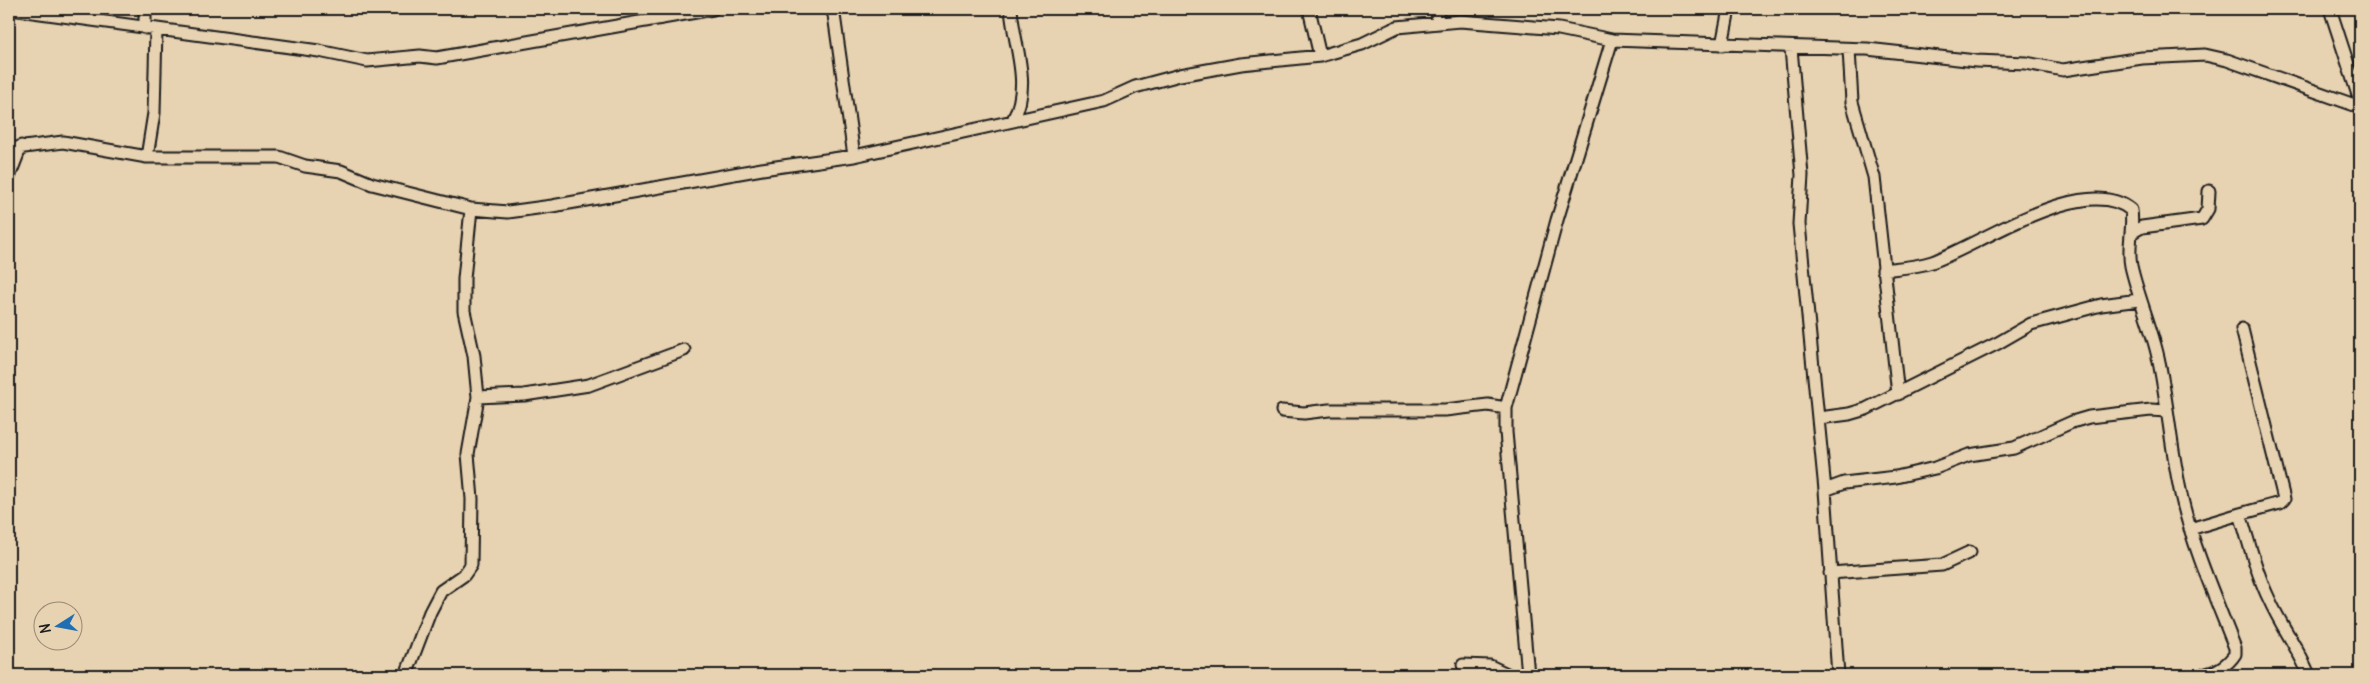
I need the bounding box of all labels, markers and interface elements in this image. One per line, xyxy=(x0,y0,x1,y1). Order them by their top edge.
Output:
north arrow xyxy=(32,602,82,652)
text: N xyxy=(35,622,55,635)

